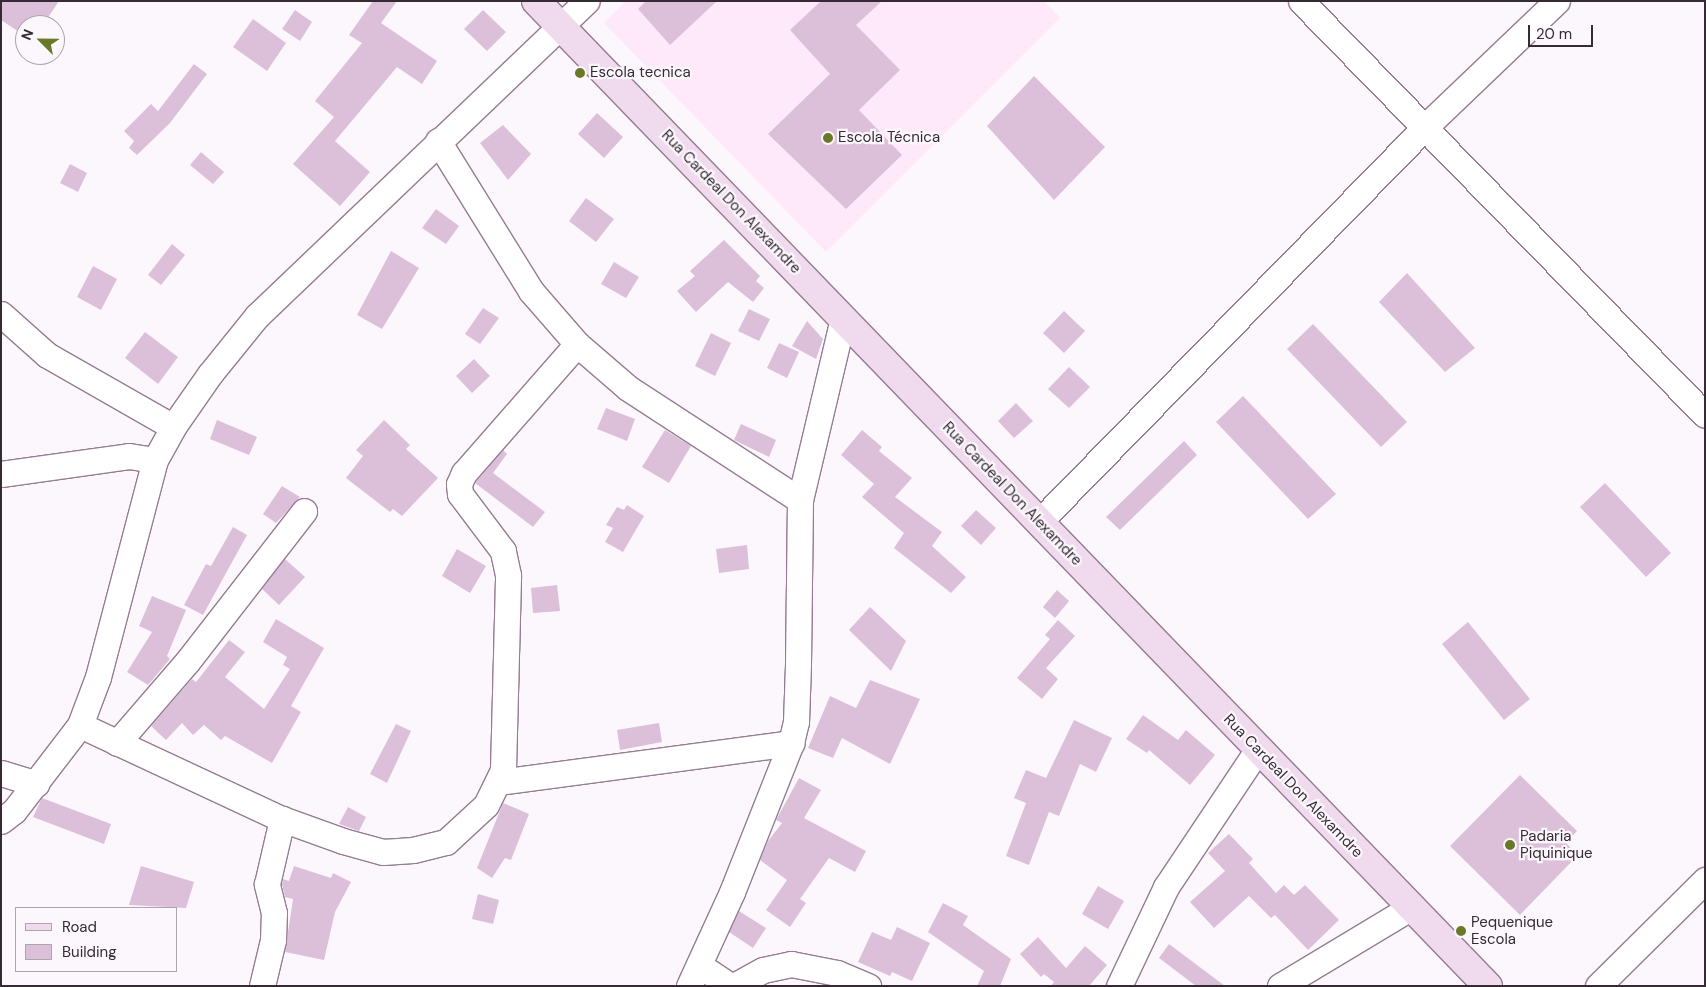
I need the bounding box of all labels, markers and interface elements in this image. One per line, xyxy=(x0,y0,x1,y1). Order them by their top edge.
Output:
north arrow xyxy=(15,15,65,65)
scale bar xyxy=(1531,15,1596,47)
text: 20 m xyxy=(1536,24,1572,44)
text: N xyxy=(17,26,37,43)
place label: Escola tecnica xyxy=(590,64,691,82)
marker: Escola tecnica xyxy=(574,67,586,79)
street label: Rua Cardeal Don Alexamdre xyxy=(658,126,804,278)
place label: Escola Técnica xyxy=(838,129,940,147)
marker: Escola Técnica xyxy=(822,132,834,144)
street label: Rua Cardeal Don Alexamdre xyxy=(939,418,1085,570)
street label: Rua Cardeal Don Alexamdre xyxy=(1220,710,1366,862)
place label: Padaria Piquinique xyxy=(1520,827,1593,862)
marker: Padaria Piquinique xyxy=(1504,839,1516,851)
legend xyxy=(15,907,178,972)
place label: Pequenique Escola xyxy=(1471,913,1553,948)
text: Road xyxy=(62,917,97,937)
marker: Pequenique Escola xyxy=(1455,925,1467,937)
text: Building xyxy=(62,942,117,962)

